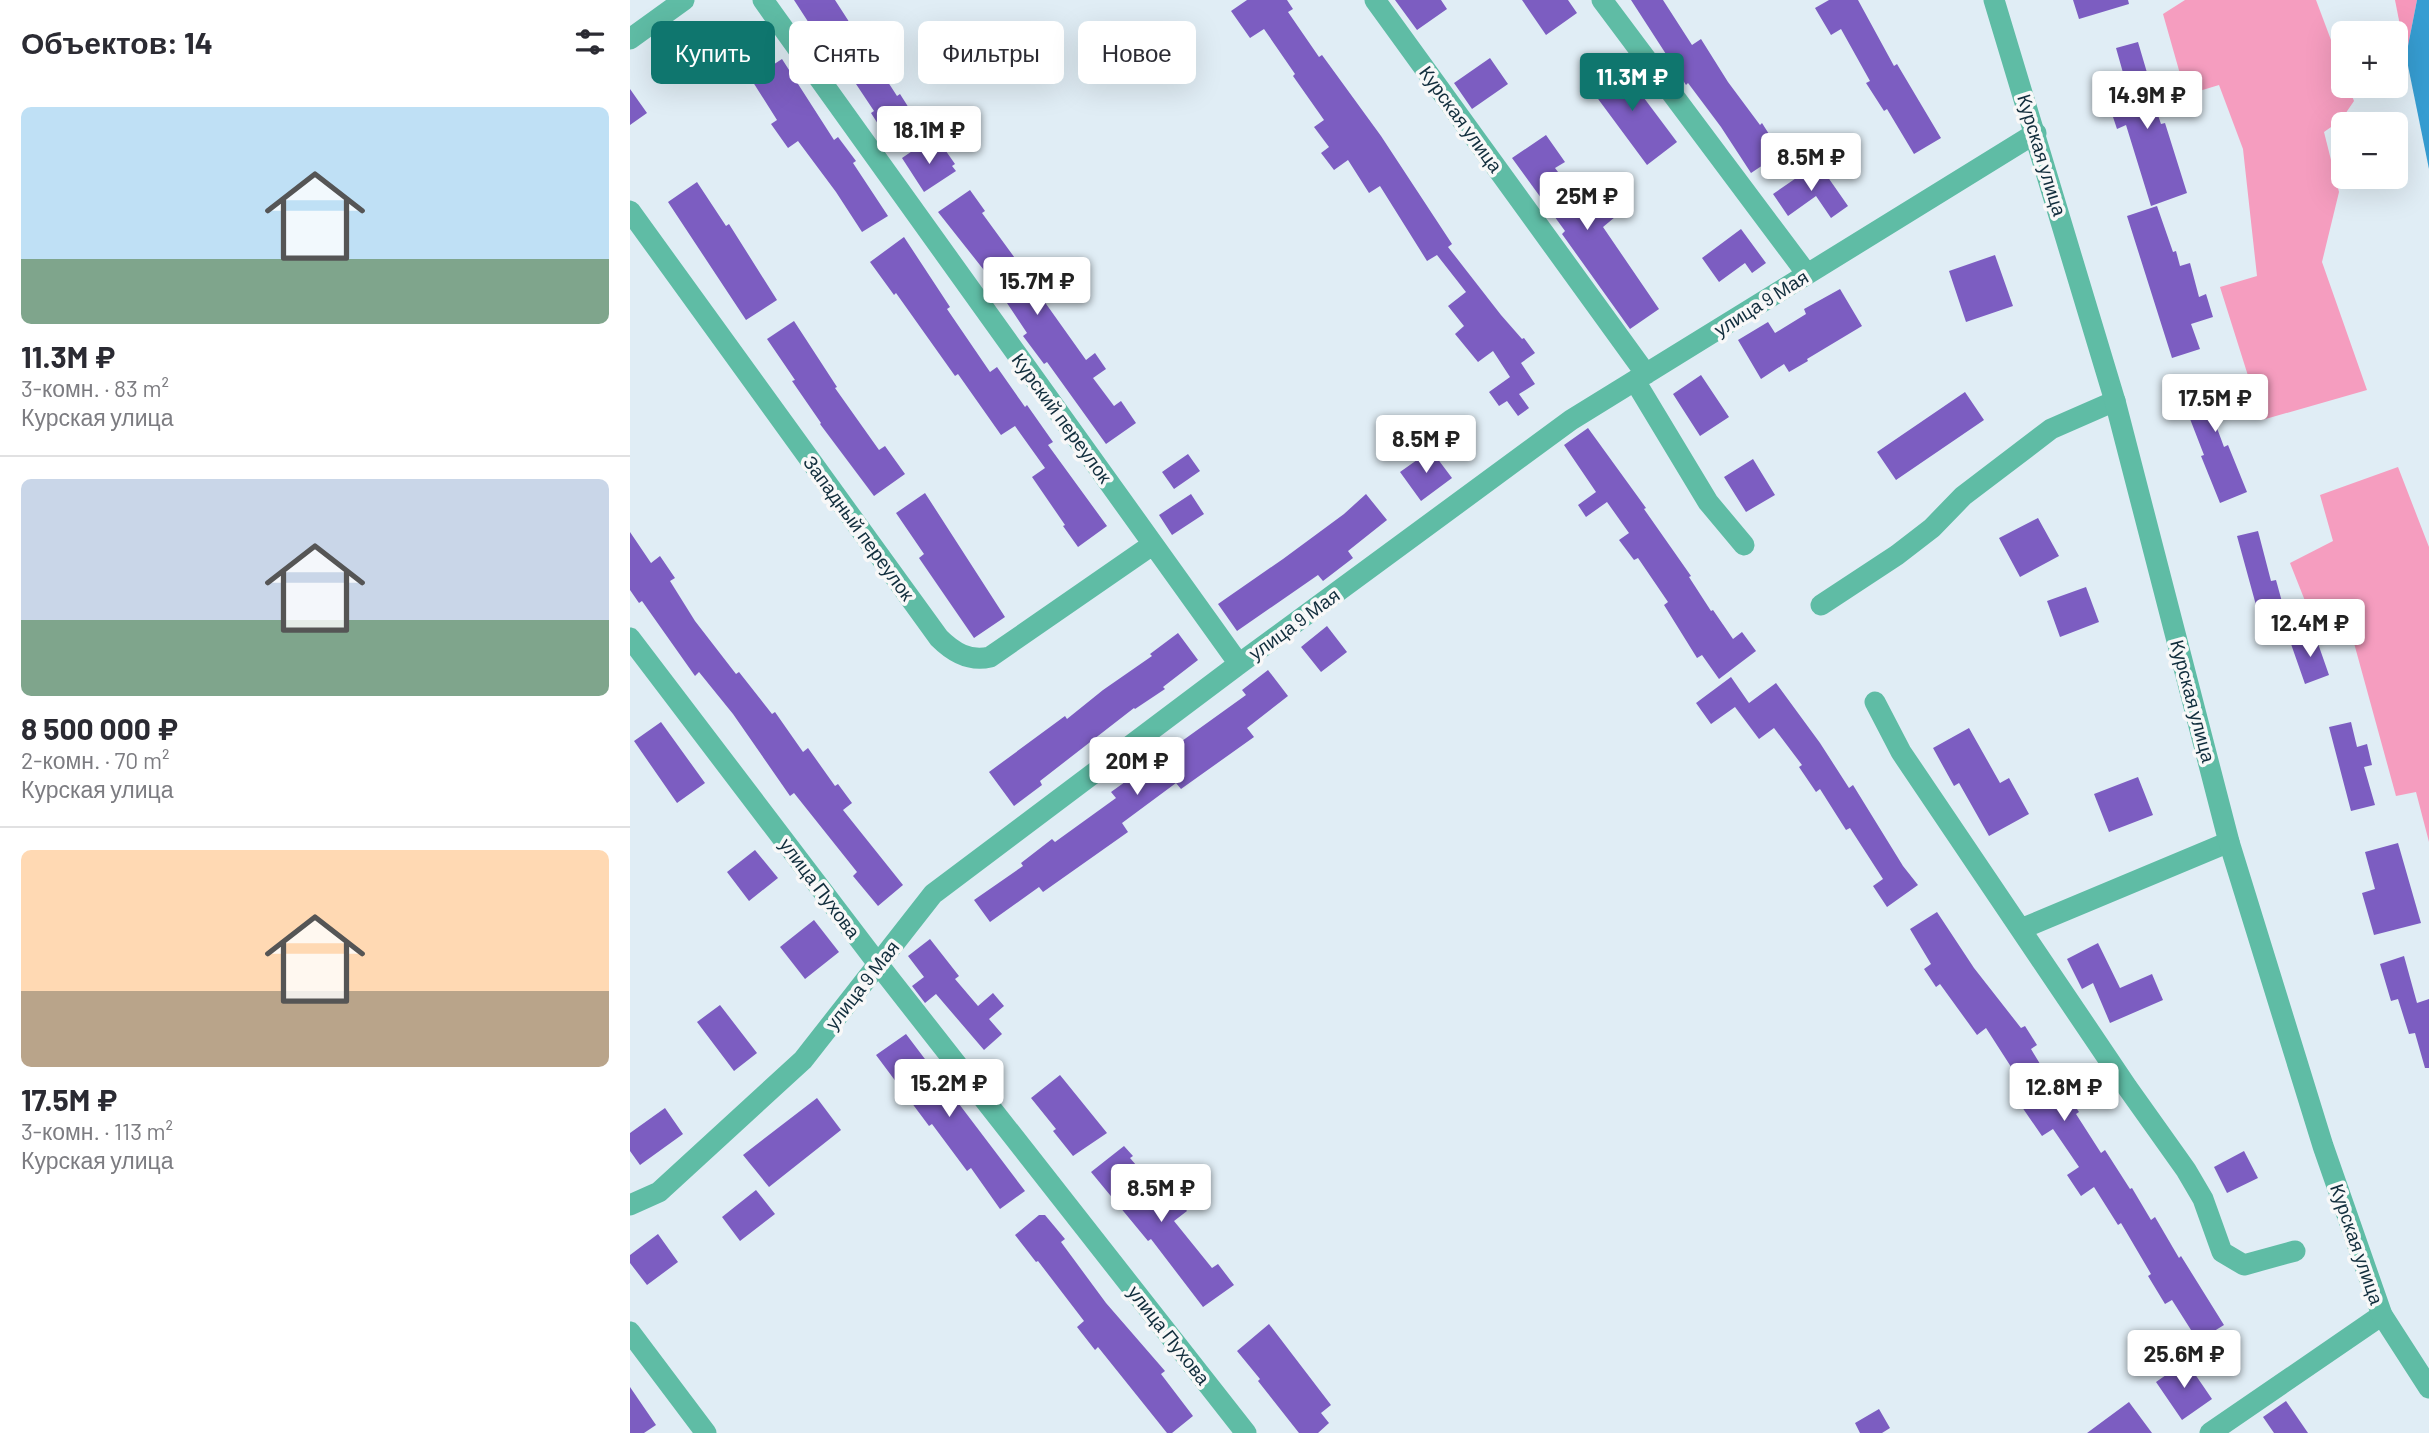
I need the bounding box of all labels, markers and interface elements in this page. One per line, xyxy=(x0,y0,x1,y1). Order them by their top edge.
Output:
chip: Купить xyxy=(651,21,775,84)
chip: Снять xyxy=(789,21,904,84)
chip: Фильтры xyxy=(918,21,1064,84)
chip: Новое xyxy=(1078,21,1196,84)
map controls xyxy=(2331,21,2408,189)
button: + xyxy=(2331,21,2408,98)
icon: filters xyxy=(571,23,609,61)
text: Объектов: 14 xyxy=(21,24,213,60)
pin: 11.3M ₽ xyxy=(1567,54,1697,113)
street label: Курская улица xyxy=(1415,61,1508,177)
text: 11.3M ₽ xyxy=(1596,62,1668,90)
pin: 14.9M ₽ xyxy=(2082,72,2212,131)
text: 14.9M ₽ xyxy=(2108,80,2186,108)
street label: Курская улица xyxy=(2013,91,2072,219)
pin: 18.1M ₽ xyxy=(864,106,994,166)
button: − xyxy=(2331,112,2408,189)
text: 18.1M ₽ xyxy=(893,115,965,143)
pin: 8.5M ₽ xyxy=(1754,134,1868,193)
text: 8.5M ₽ xyxy=(1777,142,1845,170)
icon: home xyxy=(252,153,378,279)
pin: 25M ₽ xyxy=(1538,173,1636,232)
text: 25M ₽ xyxy=(1556,181,1618,209)
pin: 15.7M ₽ xyxy=(972,258,1102,317)
street label: улица 9 Мая xyxy=(1709,265,1812,341)
text: 15.7M ₽ xyxy=(999,266,1075,294)
text: 11.3M ₽ xyxy=(21,338,115,374)
street label: Курский переулок xyxy=(1008,348,1118,488)
text: 3-комн. · 83 m² xyxy=(21,374,169,402)
pin: 17.5M ₽ xyxy=(2150,374,2280,434)
text: 17.5M ₽ xyxy=(2178,383,2252,411)
text: Курская улица xyxy=(21,403,174,431)
pin: 8.5M ₽ xyxy=(1369,416,1483,475)
text: 8.5M ₽ xyxy=(1392,424,1460,452)
street label: Западный переулок xyxy=(799,451,920,605)
icon: home xyxy=(252,525,378,651)
street label: улица 9 Мая xyxy=(1244,583,1344,664)
pin: 12.4M ₽ xyxy=(2245,600,2375,659)
text: 12.4M ₽ xyxy=(2271,608,2349,636)
street label: Курская улица xyxy=(2166,637,2221,765)
text: 8 500 000 ₽ xyxy=(21,710,178,746)
pin: 20M ₽ xyxy=(1088,738,1186,797)
text: 2-комн. · 70 m² xyxy=(21,746,169,774)
text: 20M ₽ xyxy=(1105,746,1169,774)
text: Курская улица xyxy=(21,775,174,803)
street label: улица Пухова xyxy=(775,833,866,943)
icon: home xyxy=(252,896,378,1022)
street label: улица 9 Мая xyxy=(820,936,903,1034)
pin: 15.2M ₽ xyxy=(884,1060,1014,1119)
pin: 12.8M ₽ xyxy=(1999,1064,2129,1123)
text: 15.2M ₽ xyxy=(911,1068,987,1096)
text: 12.8M ₽ xyxy=(2026,1072,2102,1100)
text: 17.5M ₽ xyxy=(21,1081,117,1117)
text: 3-комн. · 113 m² xyxy=(21,1117,173,1145)
text: Курская улица xyxy=(21,1146,174,1174)
pin: 8.5M ₽ xyxy=(1104,1164,1218,1224)
text: 8.5M ₽ xyxy=(1127,1173,1195,1201)
street label: Курская улица xyxy=(2326,1181,2389,1308)
street label: улица Пухова xyxy=(1124,1281,1216,1389)
pin: 25.6M ₽ xyxy=(2119,1330,2249,1390)
text: 25.6M ₽ xyxy=(2143,1339,2225,1367)

